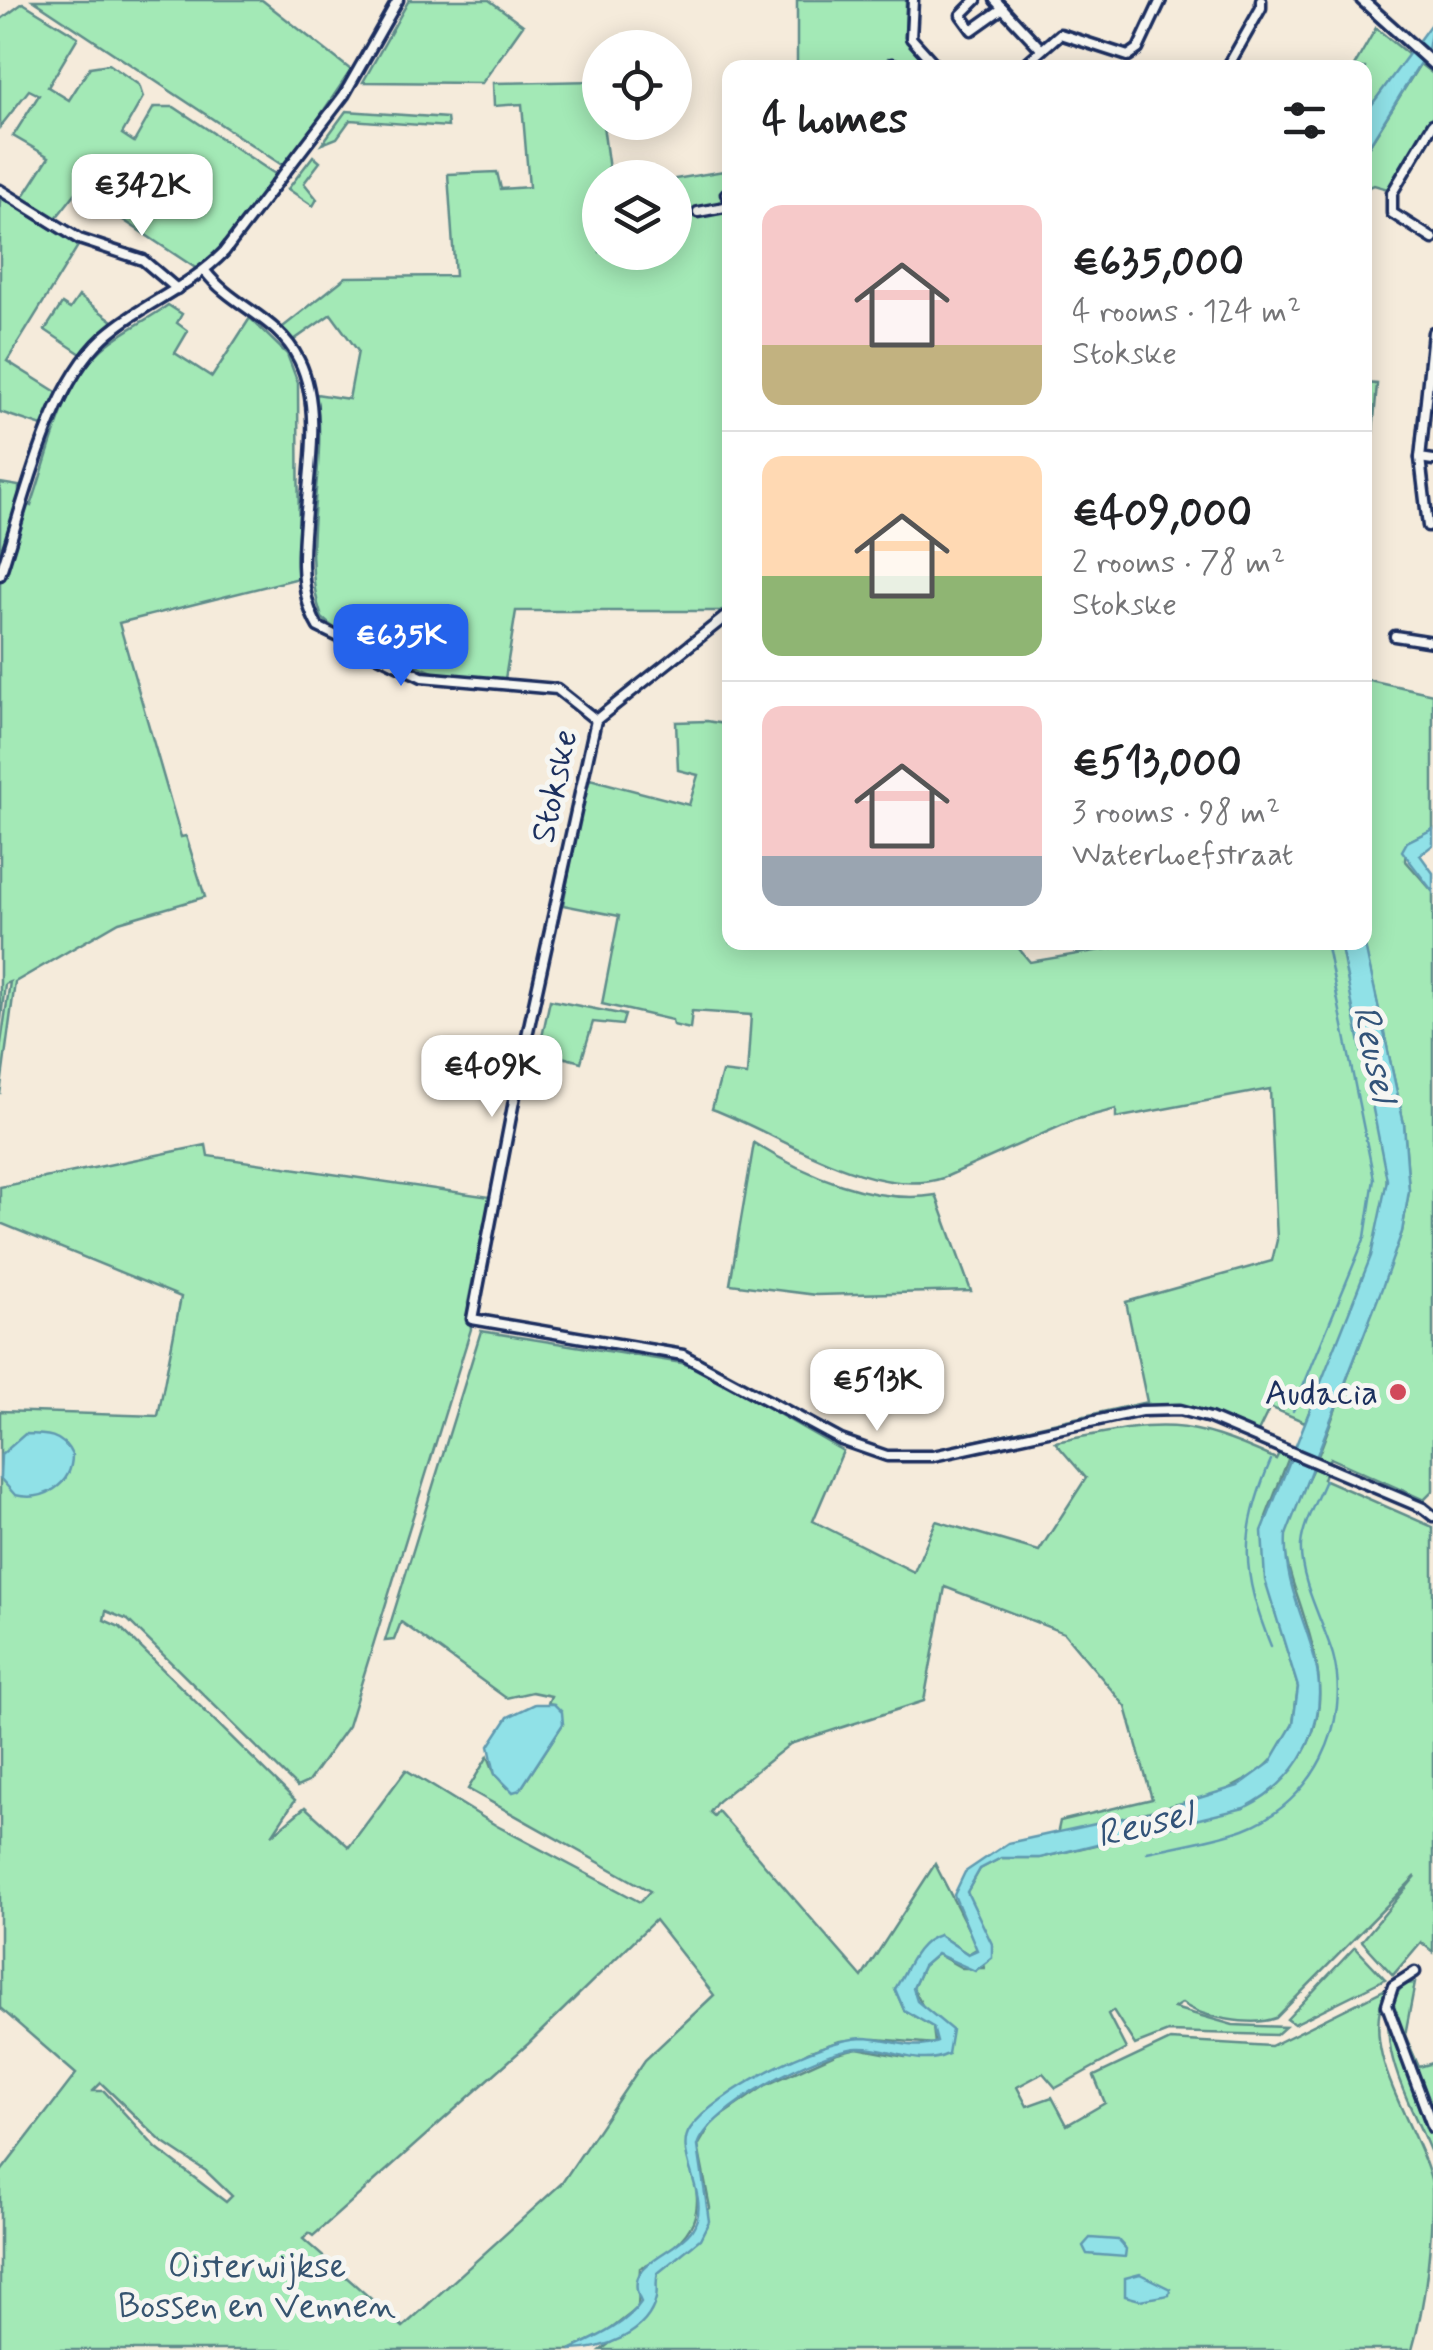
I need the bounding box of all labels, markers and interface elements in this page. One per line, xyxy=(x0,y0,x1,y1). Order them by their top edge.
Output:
map controls xyxy=(582,30,692,270)
button: locate xyxy=(582,30,692,140)
text: 4 homes xyxy=(762,93,908,148)
icon: filters xyxy=(1277,93,1332,148)
pin: €342K xyxy=(72,154,212,239)
button: layers xyxy=(582,160,692,270)
text: €342K xyxy=(94,165,190,207)
text: €635,000 xyxy=(1072,236,1244,291)
icon: home xyxy=(842,245,962,365)
text: 4 rooms · 124 m² xyxy=(1072,291,1301,333)
text: Stokske xyxy=(1072,333,1177,375)
text: €409,000 xyxy=(1072,487,1252,542)
icon: home xyxy=(842,496,962,616)
text: 2 rooms · 78 m² xyxy=(1072,542,1285,584)
text: Stokske xyxy=(1072,584,1177,626)
pin: €635K xyxy=(331,604,471,689)
text: €635K xyxy=(355,615,447,657)
street label: Stokske xyxy=(521,726,589,847)
text: €513,000 xyxy=(1072,737,1242,792)
icon: home xyxy=(842,746,962,866)
text: 3 rooms · 98 m² xyxy=(1072,792,1280,834)
text: Waterhoefstraat xyxy=(1072,834,1294,876)
water label: Reusel xyxy=(1339,1001,1409,1111)
pin: €409K xyxy=(422,1035,562,1120)
text: €409K xyxy=(443,1046,541,1088)
pin: €513K xyxy=(807,1349,947,1434)
text: €513K xyxy=(832,1360,922,1402)
place label: Audacia xyxy=(1265,1371,1378,1417)
marker: Audacia xyxy=(1387,1381,1409,1403)
water label: Reusel xyxy=(1091,1789,1203,1861)
park label: Oisterwijkse Bossen en Vennen xyxy=(118,2244,396,2330)

